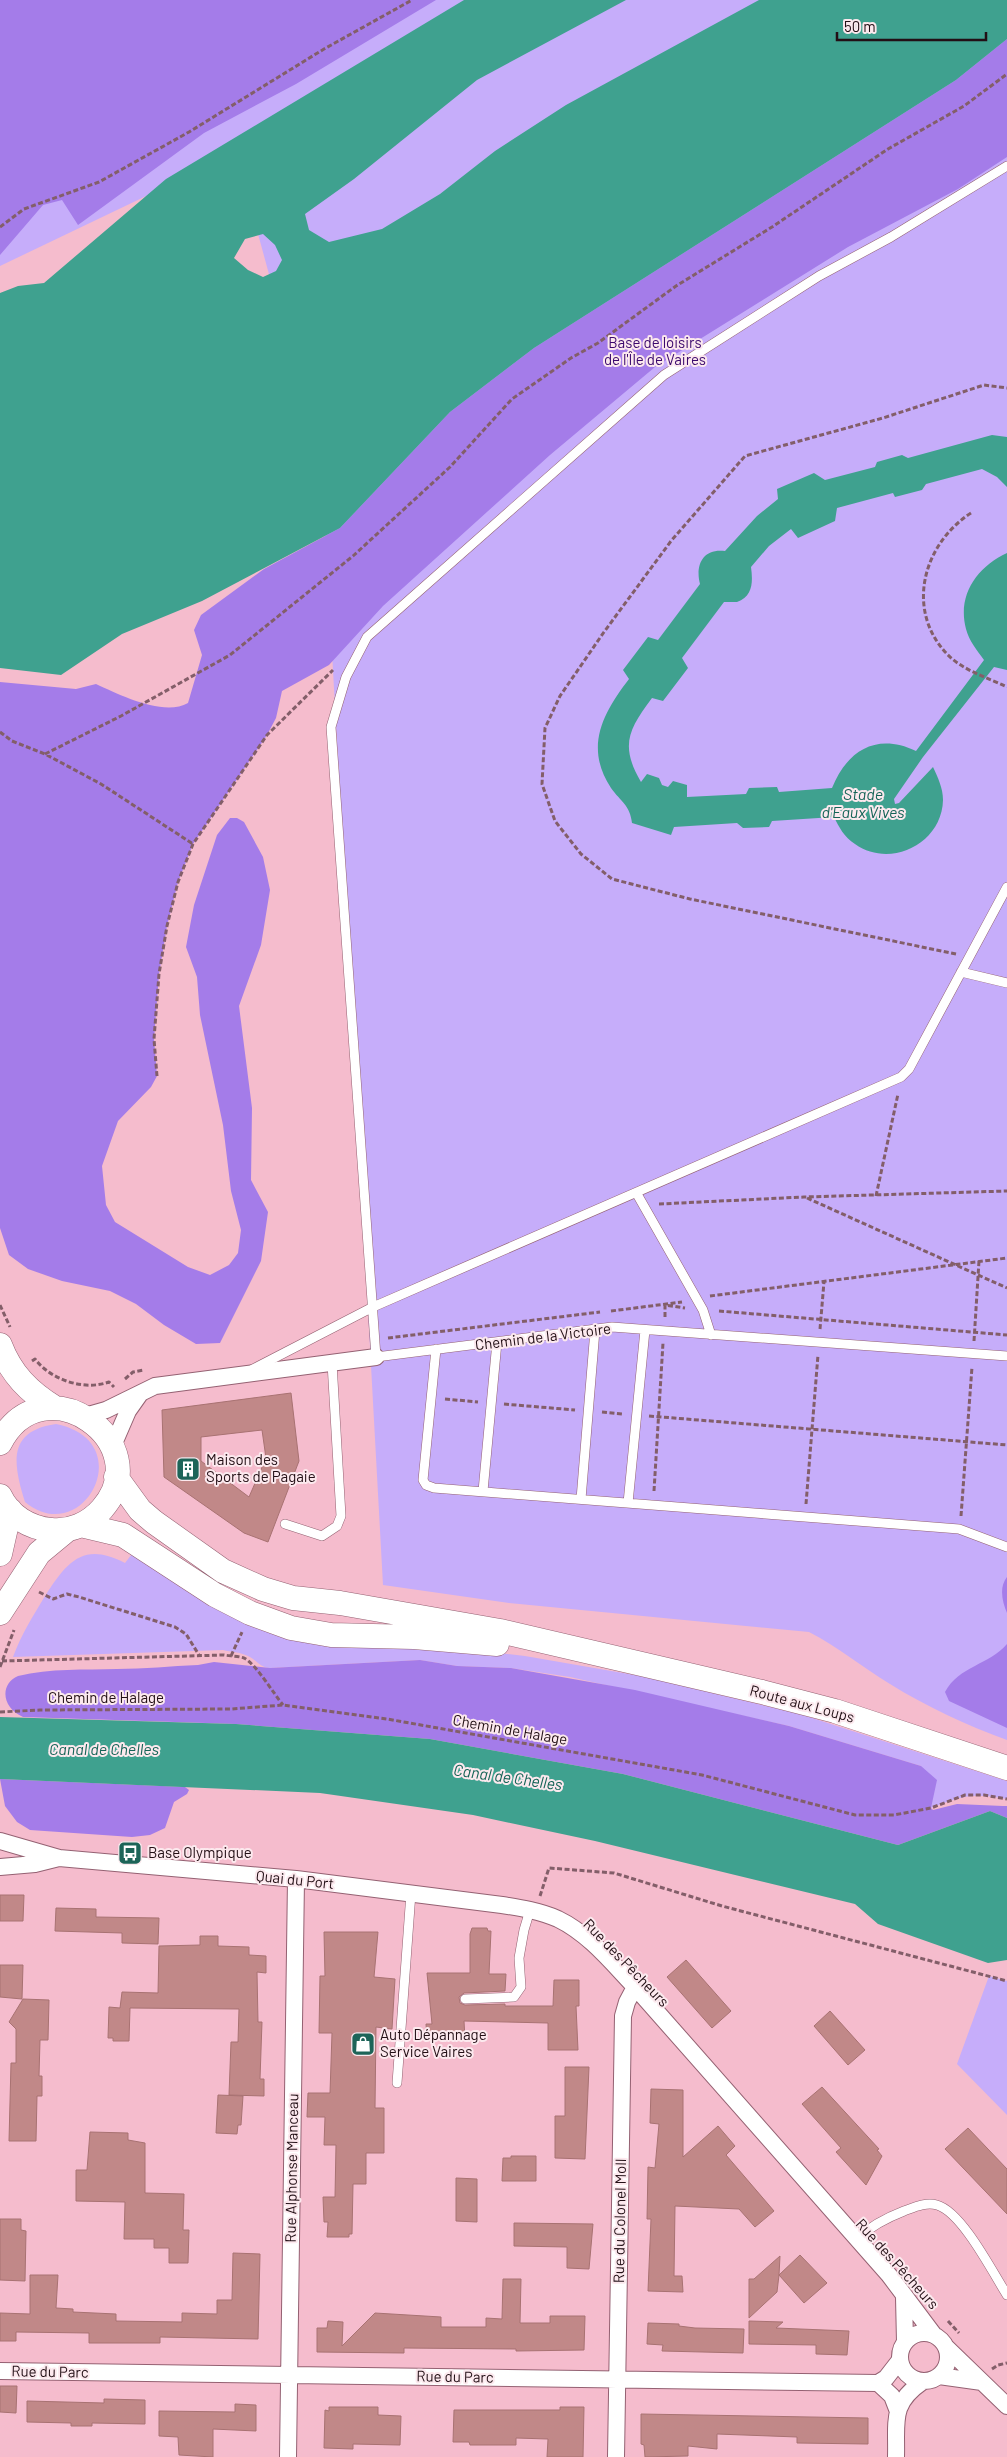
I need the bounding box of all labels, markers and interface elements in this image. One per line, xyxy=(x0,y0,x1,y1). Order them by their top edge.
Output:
scale bar xyxy=(837,10,986,42)
text: 50 m xyxy=(844,17,876,35)
park label: Base de loisirs de l'Île de Vaires xyxy=(604,333,706,368)
water label: Stade d'Eaux Vives xyxy=(821,784,905,821)
street label: Chemin de la Victoire xyxy=(474,1319,612,1353)
place label: Maison des Sports de Pagaie xyxy=(206,1450,316,1485)
building icon: Maison des Sports de Pagaie xyxy=(175,1456,201,1482)
street label: Route aux Loups xyxy=(748,1680,857,1726)
street label: Chemin de Halage xyxy=(48,1688,164,1706)
street label: Chemin de Halage xyxy=(451,1710,569,1748)
water label: Canal de Chelles xyxy=(49,1739,159,1758)
water label: Canal de Chelles xyxy=(452,1759,564,1794)
bus stop icon: Base Olympique xyxy=(117,1840,143,1866)
place label: Base Olympique xyxy=(148,1843,252,1861)
street label: Quai du Port xyxy=(255,1866,335,1892)
street label: Rue des Pêcheurs xyxy=(580,1915,673,2010)
place label: Auto Dépannage Service Vaires xyxy=(380,2025,487,2060)
shop icon: Auto Dépannage Service Vaires xyxy=(350,2031,376,2057)
street label: Rue Alphonse Manceau xyxy=(281,2093,301,2243)
street label: Rue du Colonel Moll xyxy=(609,2159,629,2283)
street label: Rue des Pêcheurs xyxy=(852,2214,943,2312)
street label: Rue du Parc xyxy=(11,2361,89,2381)
street label: Rue du Parc xyxy=(416,2366,494,2386)

